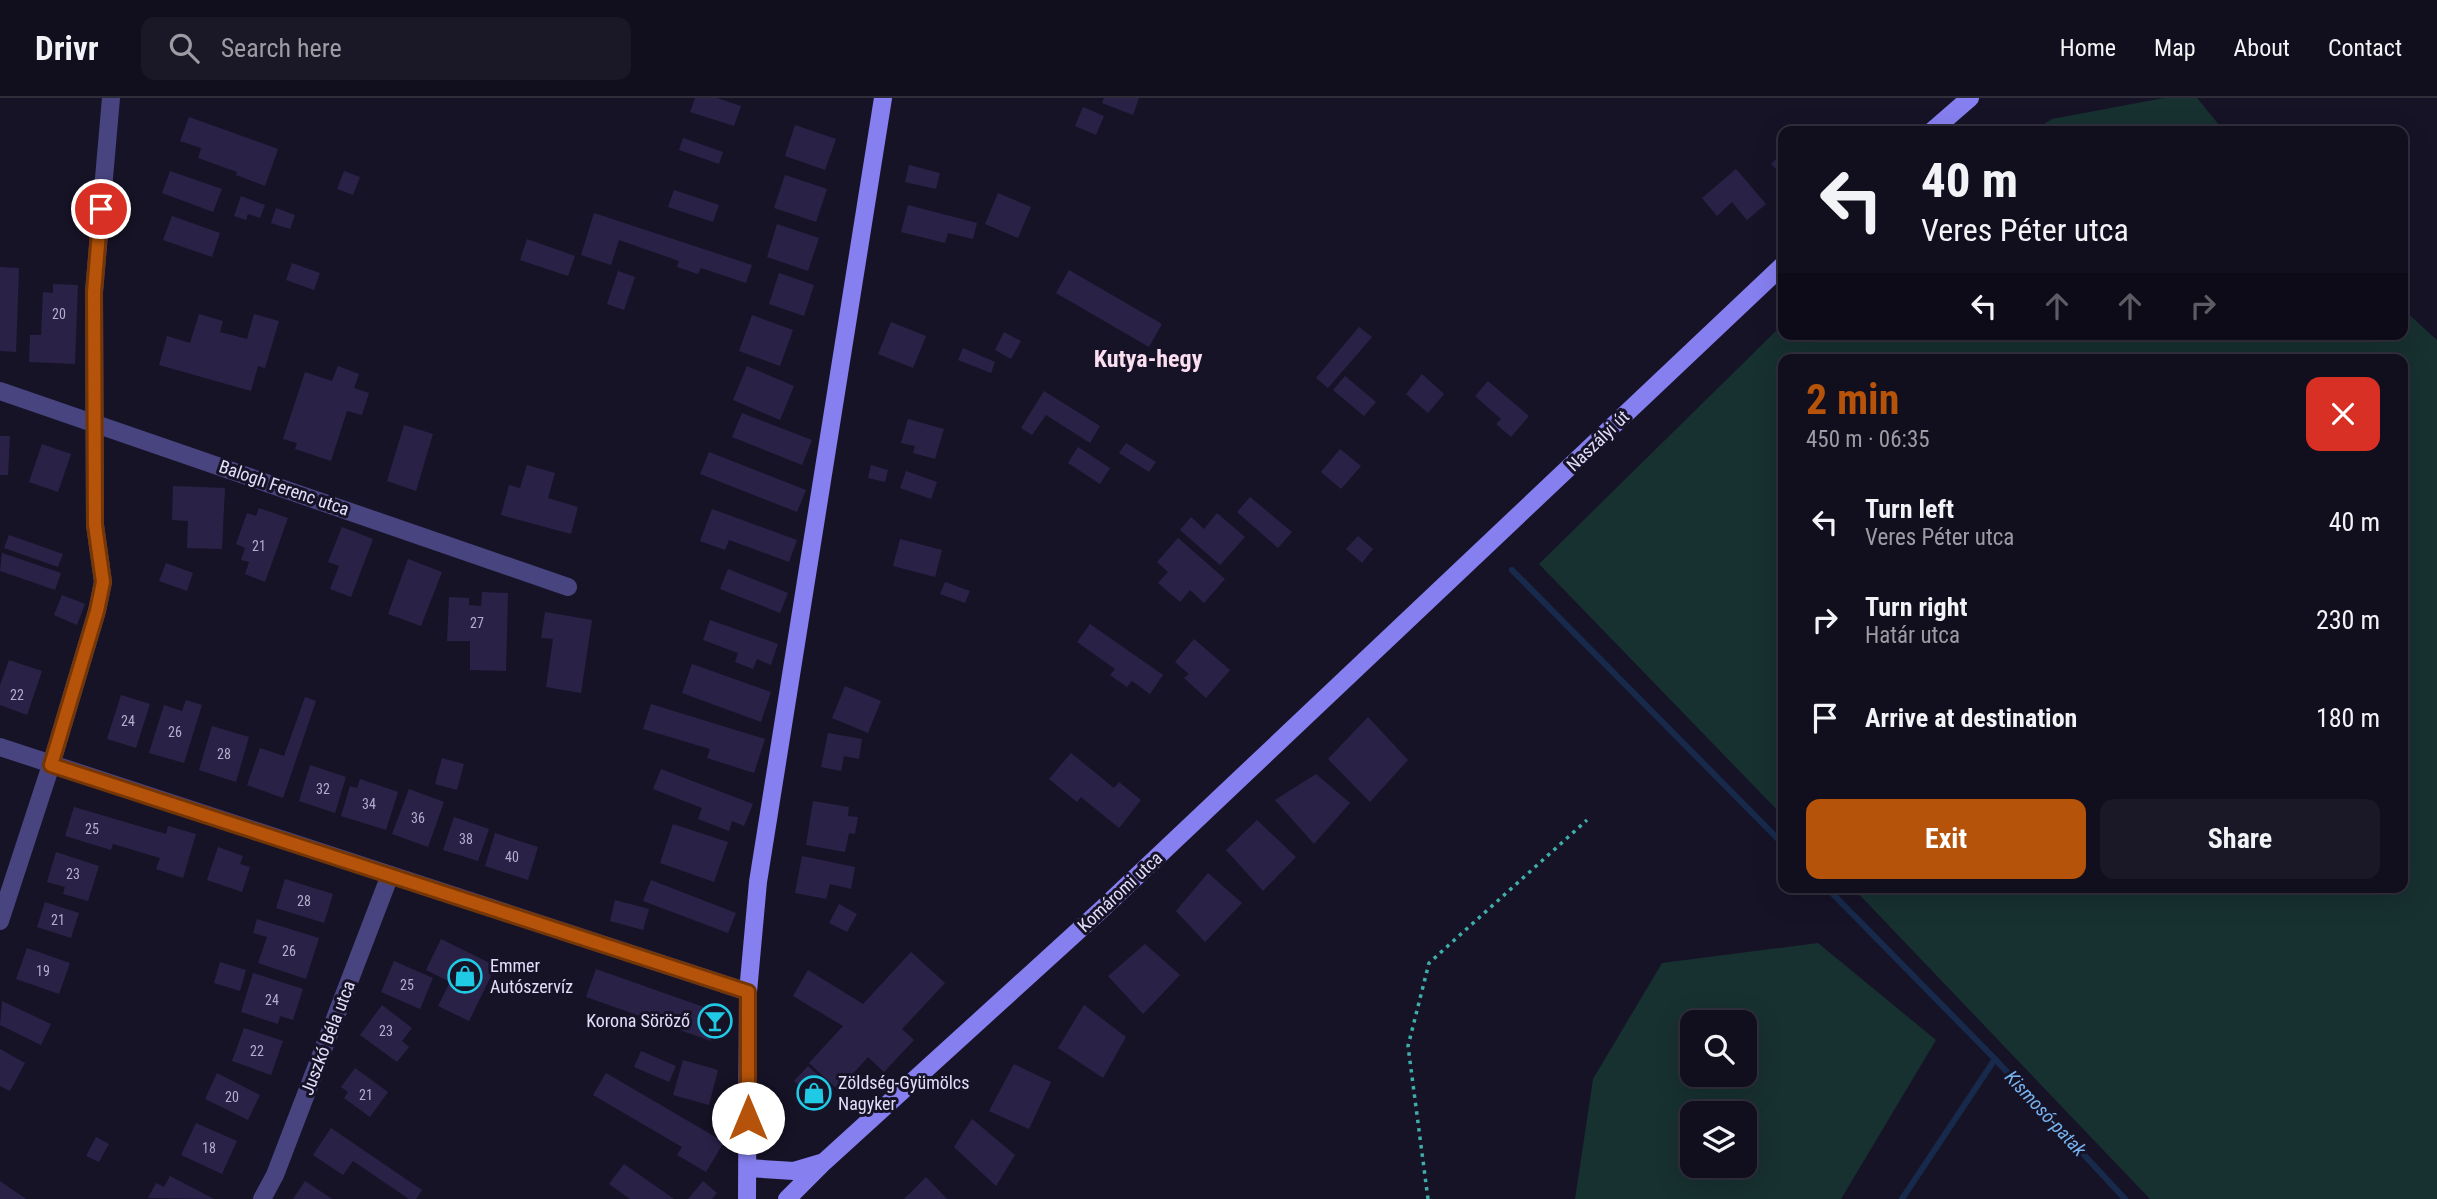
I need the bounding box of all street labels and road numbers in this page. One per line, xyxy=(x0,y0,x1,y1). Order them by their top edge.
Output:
street label: Naszályi út xyxy=(1562,406,1633,475)
street label: Balogh Ferenc utca xyxy=(216,455,352,520)
street label: Komáromi utca xyxy=(1073,847,1166,936)
street label: Juszkó Béla utca xyxy=(296,978,359,1098)

